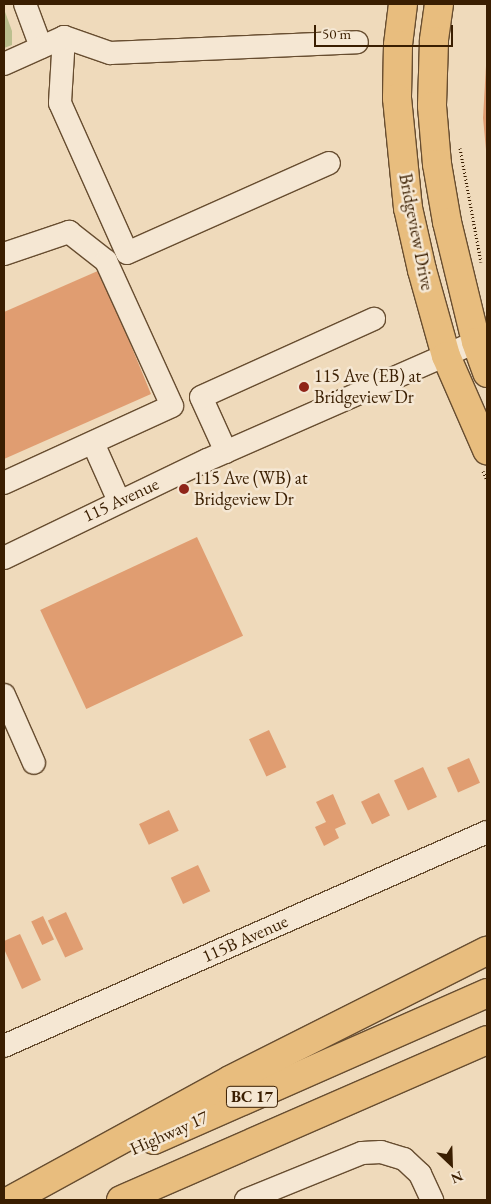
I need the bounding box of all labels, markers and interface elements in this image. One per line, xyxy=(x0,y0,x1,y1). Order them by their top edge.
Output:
scale bar xyxy=(316,15,455,47)
text: 50 m xyxy=(322,24,351,43)
street label: Bridgeview Drive xyxy=(394,172,438,292)
place label: 115 Ave (EB) at Bridgeview Dr xyxy=(314,366,421,408)
marker: 115 Ave (EB) at Bridgeview Dr xyxy=(298,381,310,393)
place label: 115 Ave (WB) at Bridgeview Dr xyxy=(194,468,308,510)
street label: 115 Avenue xyxy=(80,473,162,527)
marker: 115 Ave (WB) at Bridgeview Dr xyxy=(178,483,190,495)
street label: 115B Avenue xyxy=(199,910,291,968)
road number: BC 17 xyxy=(226,1084,278,1110)
street label: Highway 17 xyxy=(126,1106,212,1160)
north arrow xyxy=(426,1139,476,1189)
text: N xyxy=(448,1167,466,1188)

